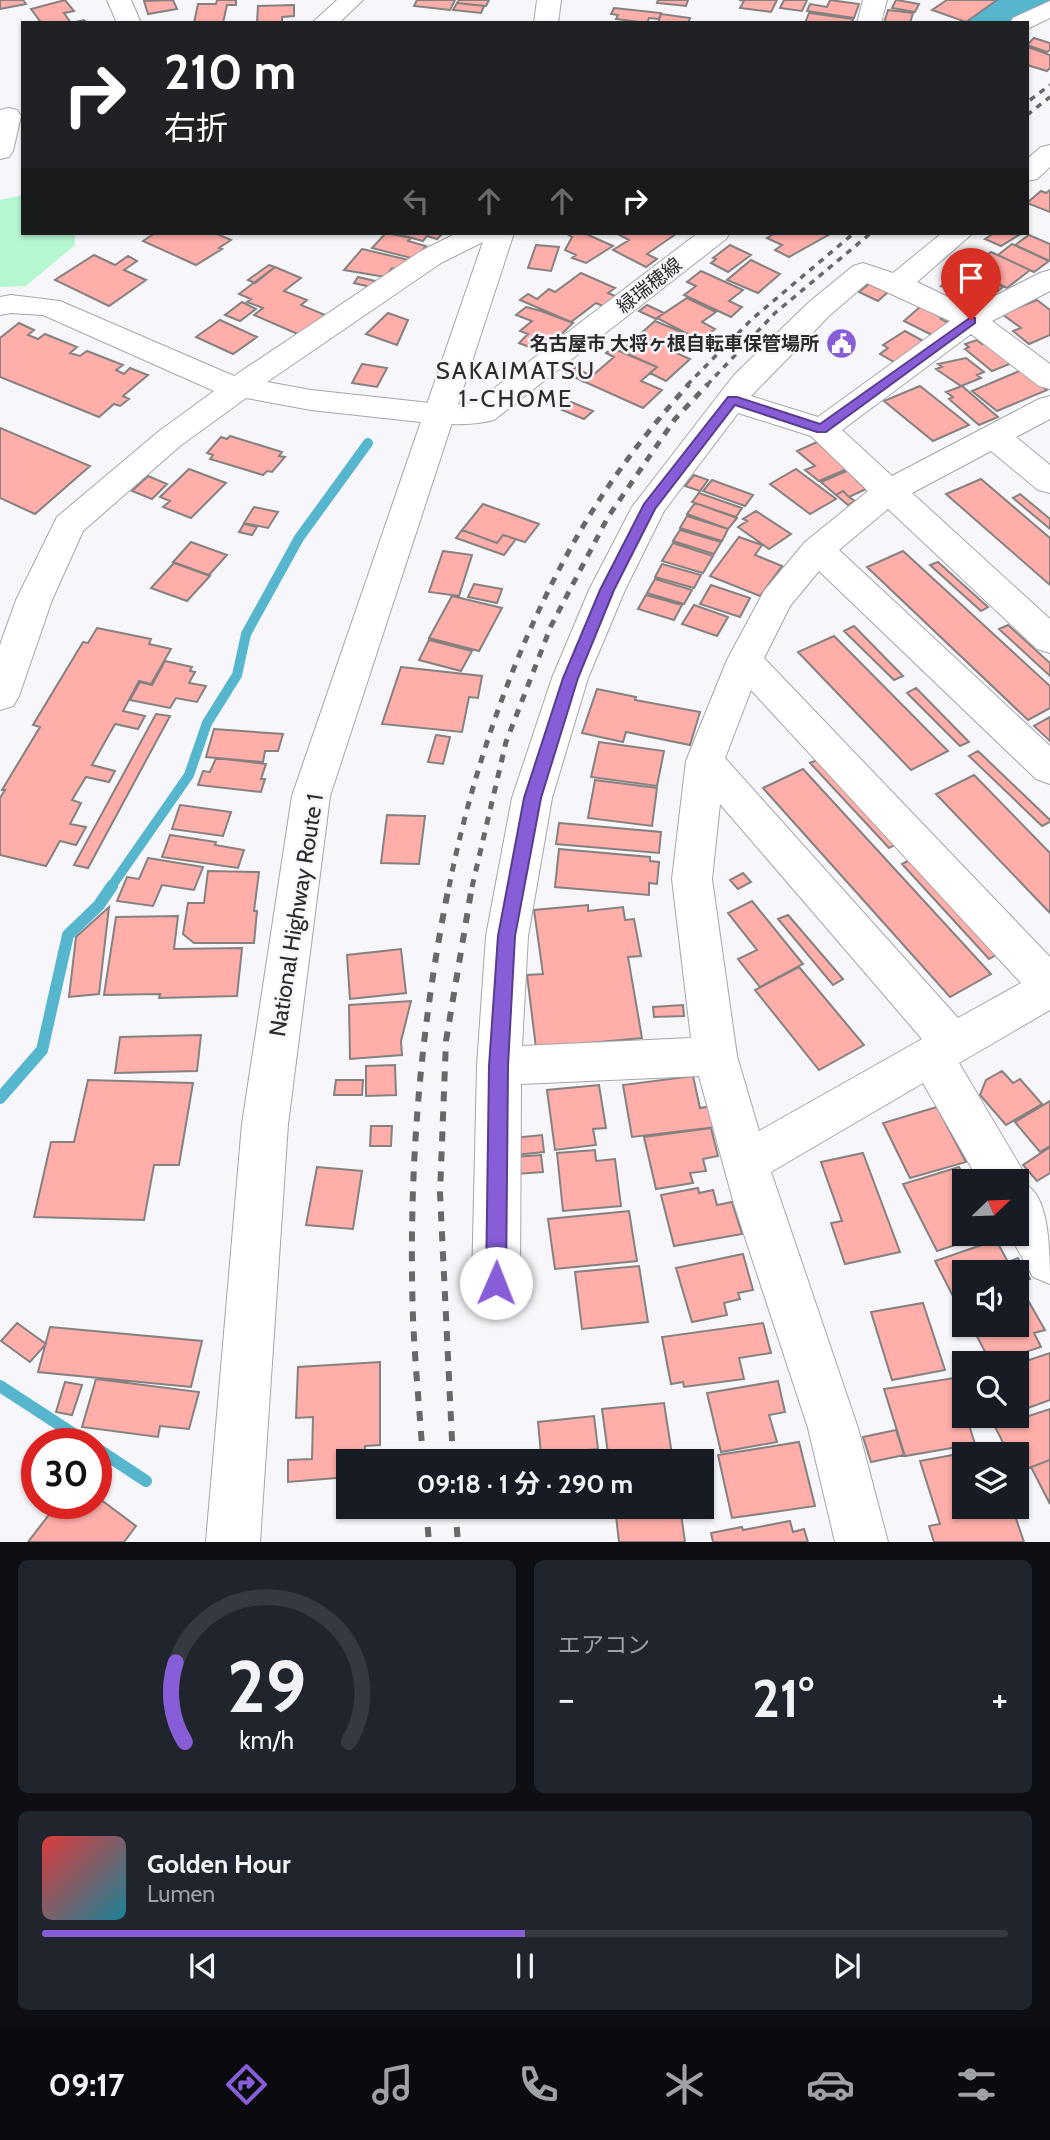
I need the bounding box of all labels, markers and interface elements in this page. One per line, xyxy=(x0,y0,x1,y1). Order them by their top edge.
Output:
text: 210 m xyxy=(164,42,296,101)
icon: right xyxy=(49,49,140,140)
text: 右折 xyxy=(164,108,228,147)
icon: left xyxy=(397,182,435,220)
icon: ahead xyxy=(470,182,508,220)
icon: ahead xyxy=(543,182,581,220)
icon: right xyxy=(616,182,654,220)
pin xyxy=(941,248,1001,320)
street label: 緑瑞穂線 xyxy=(612,253,686,318)
icon: arrive xyxy=(952,259,990,297)
public building icon: 名古屋市 大将ヶ根自転車保管場所 xyxy=(825,326,859,360)
place label: 名古屋市 大将ヶ根自転車保管場所 xyxy=(530,332,819,355)
district label: SAKAIMATSU 1-CHOME xyxy=(436,356,596,413)
street label: National Highway Route 1 xyxy=(263,792,329,1038)
north arrow xyxy=(952,1169,1029,1246)
map controls xyxy=(952,1169,1029,1519)
position arrow xyxy=(459,1246,533,1320)
button: sound xyxy=(952,1260,1029,1337)
button: search xyxy=(952,1351,1029,1428)
speed limit sign: 30 xyxy=(21,1428,112,1519)
button: layers xyxy=(952,1442,1029,1519)
text: 09:18 · 1 分 · 290 m xyxy=(417,1468,633,1500)
text: エアコン xyxy=(558,1631,650,1659)
text: 29 xyxy=(227,1643,307,1731)
text: 21° xyxy=(752,1667,814,1730)
text: − xyxy=(558,1675,575,1722)
text: + xyxy=(991,1675,1008,1722)
text: km/h xyxy=(240,1725,294,1755)
text: Golden Hour xyxy=(147,1848,290,1880)
text: Lumen xyxy=(147,1880,215,1908)
icon: previous xyxy=(184,1947,222,1985)
icon: pause xyxy=(506,1947,544,1985)
icon: next xyxy=(828,1947,866,1985)
icon: directions xyxy=(222,2060,271,2109)
icon: music xyxy=(368,2060,417,2109)
icon: phone xyxy=(514,2060,563,2109)
icon: climate xyxy=(660,2060,709,2109)
icon: car xyxy=(806,2060,855,2109)
icon: filters xyxy=(952,2060,1001,2109)
text: 09:17 xyxy=(49,2065,124,2104)

